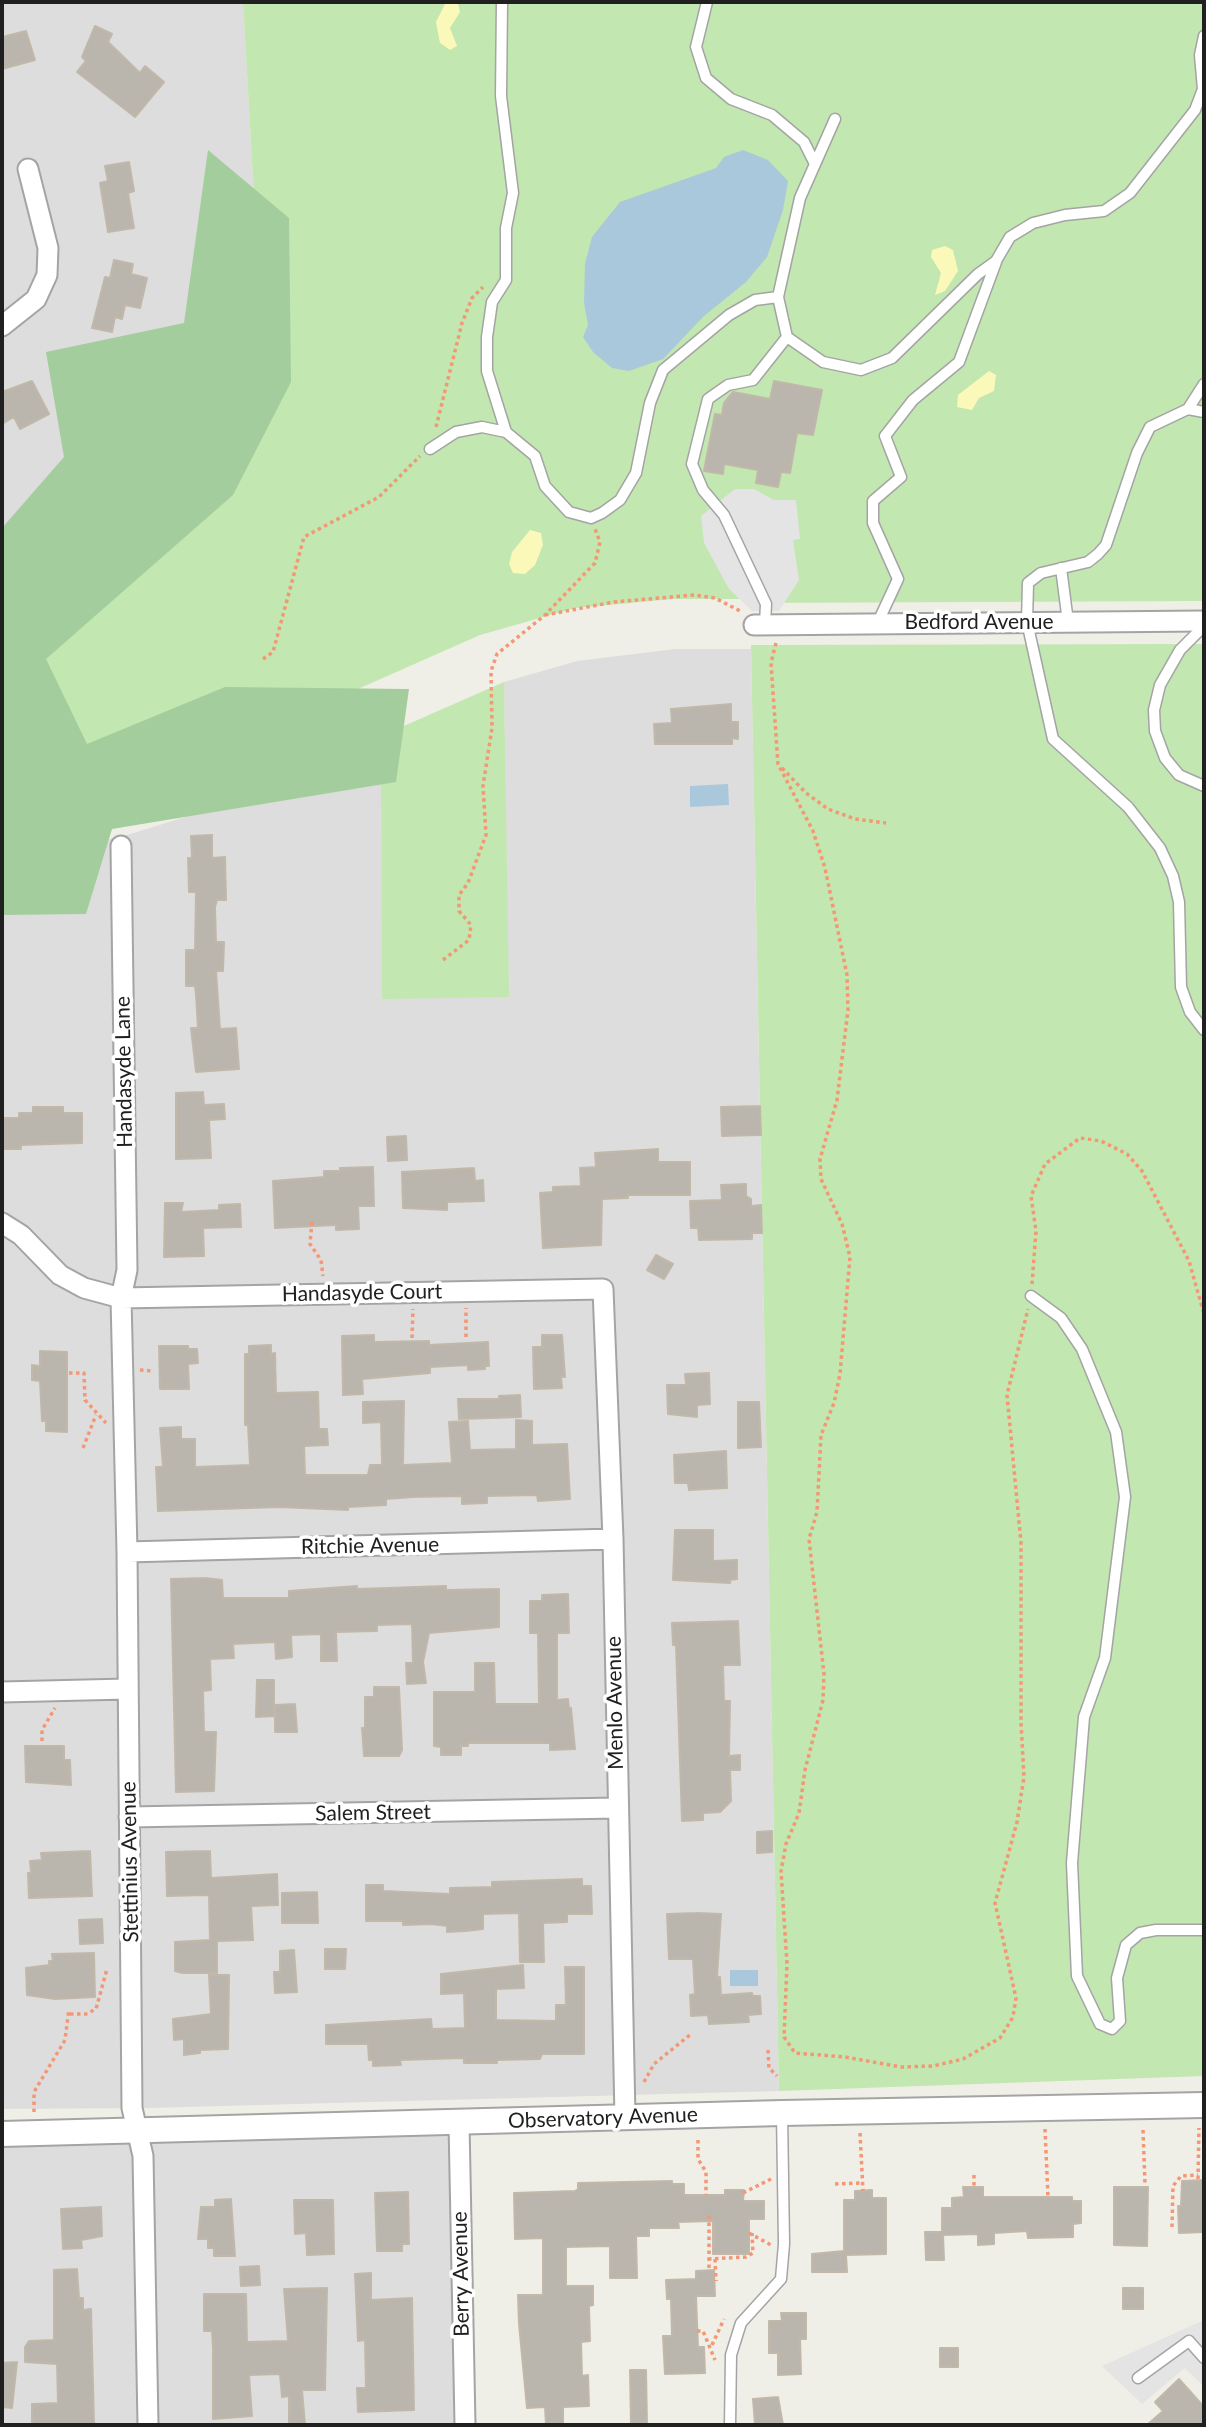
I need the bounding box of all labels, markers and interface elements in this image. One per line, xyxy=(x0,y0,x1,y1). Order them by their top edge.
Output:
street label: Bedford Avenue xyxy=(904,609,1054,635)
street label: Handasyde Lane xyxy=(110,996,138,1148)
street label: Handasyde Court xyxy=(282,1279,442,1307)
street label: Ritchie Avenue xyxy=(301,1532,439,1560)
street label: Menlo Avenue xyxy=(601,1636,629,1770)
street label: Stettinius Avenue xyxy=(116,1781,144,1943)
street label: Salem Street xyxy=(315,1799,431,1827)
street label: Observatory Avenue xyxy=(508,2102,698,2134)
street label: Berry Avenue xyxy=(447,2211,475,2337)

